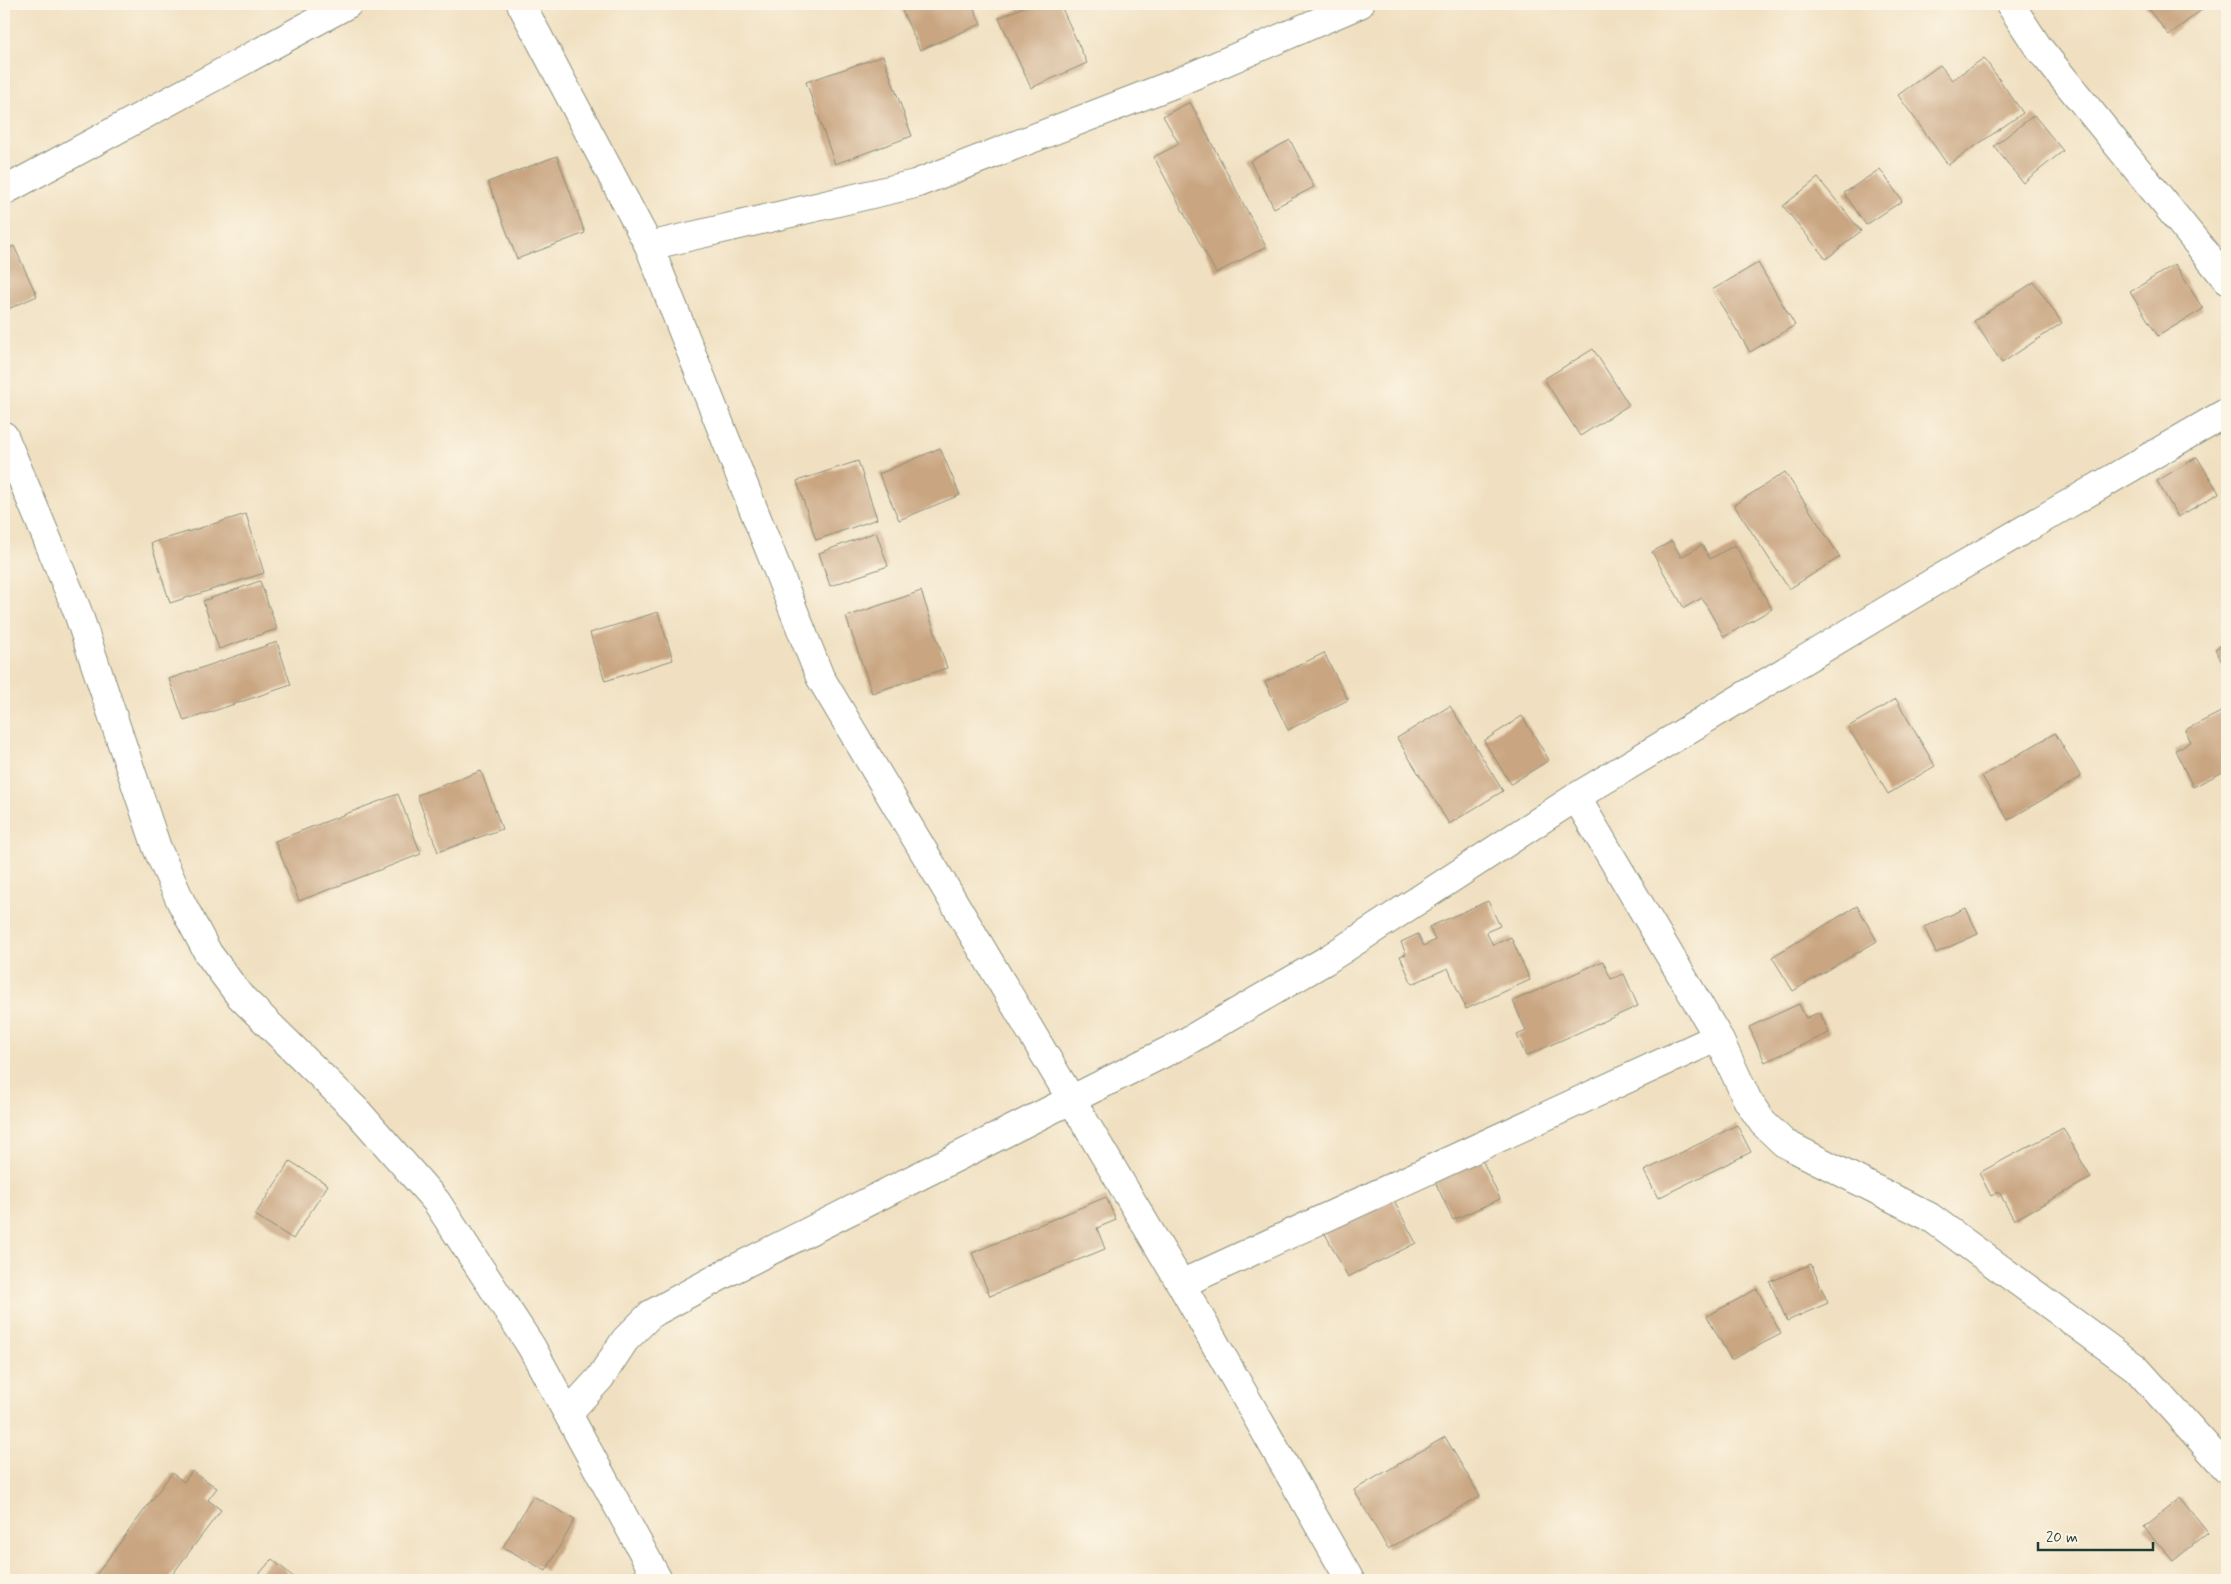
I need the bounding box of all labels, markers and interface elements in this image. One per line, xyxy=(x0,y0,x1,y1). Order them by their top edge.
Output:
scale bar xyxy=(2038,1519,2154,1551)
text: 20 m xyxy=(2046,1528,2078,1548)

